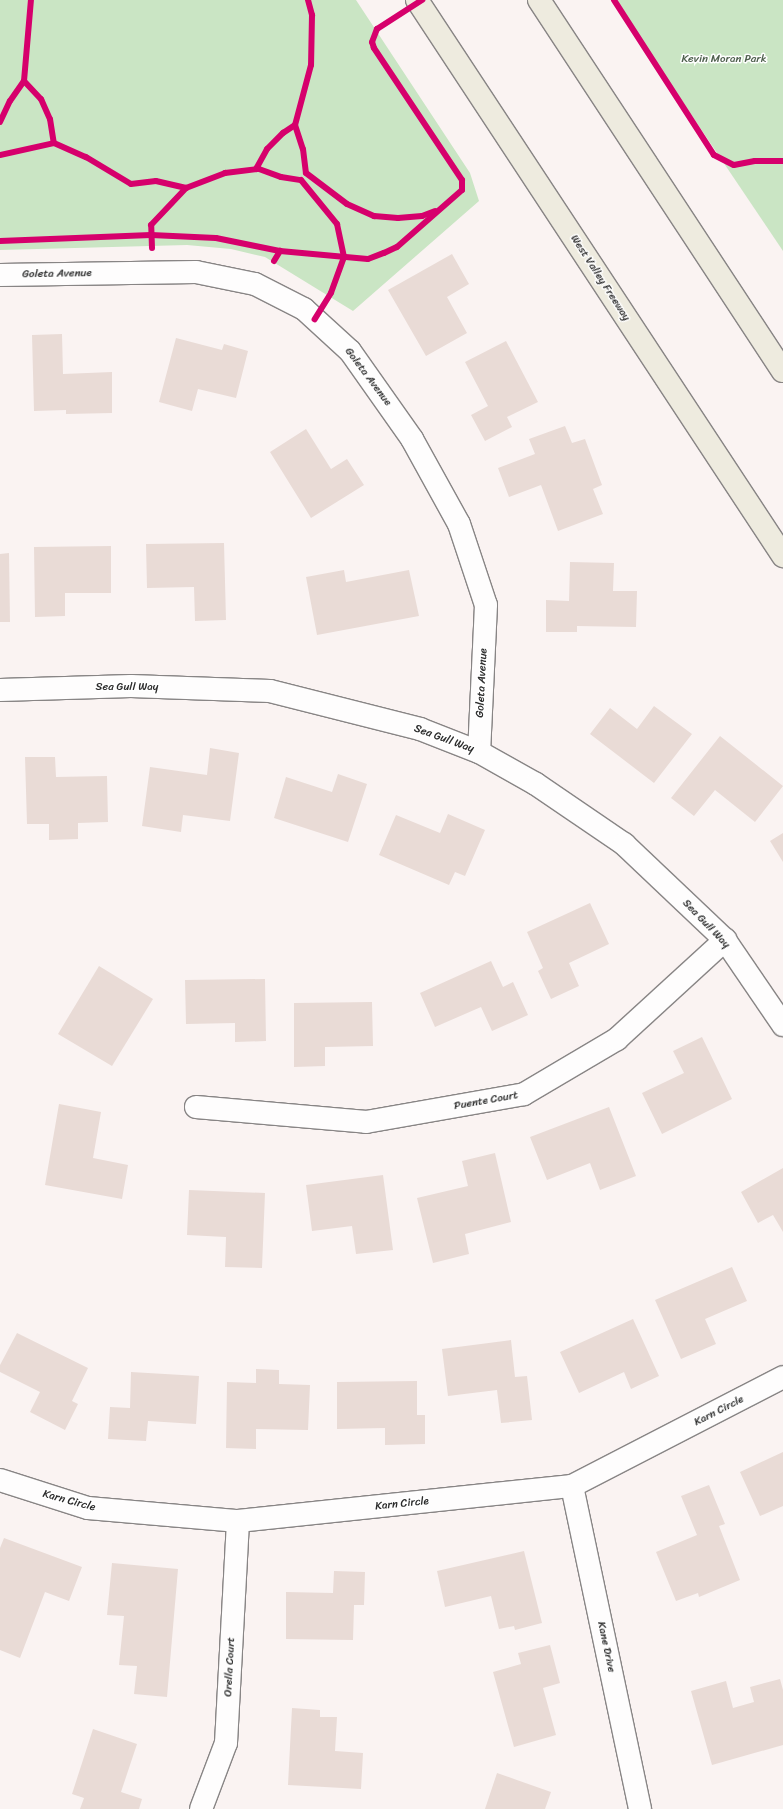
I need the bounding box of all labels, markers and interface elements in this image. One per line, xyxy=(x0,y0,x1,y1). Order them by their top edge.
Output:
park label: Kevin Moran Park xyxy=(681,52,767,66)
street label: West Valley Freeway xyxy=(567,233,633,323)
street label: Goleta Avenue xyxy=(22,267,92,281)
street label: Goleta Avenue xyxy=(342,345,394,409)
street label: Goleta Avenue xyxy=(474,648,490,718)
street label: Sea Gull Way xyxy=(96,680,158,694)
street label: Sea Gull Way xyxy=(412,722,476,756)
street label: Sea Gull Way xyxy=(680,897,732,951)
street label: Puente Court xyxy=(453,1089,519,1113)
street label: Karn Circle xyxy=(692,1393,746,1429)
street label: Karn Circle xyxy=(41,1488,97,1514)
street label: Karn Circle xyxy=(374,1495,430,1513)
street label: Kane Drive xyxy=(594,1620,618,1674)
street label: Orella Court xyxy=(222,1637,238,1697)

